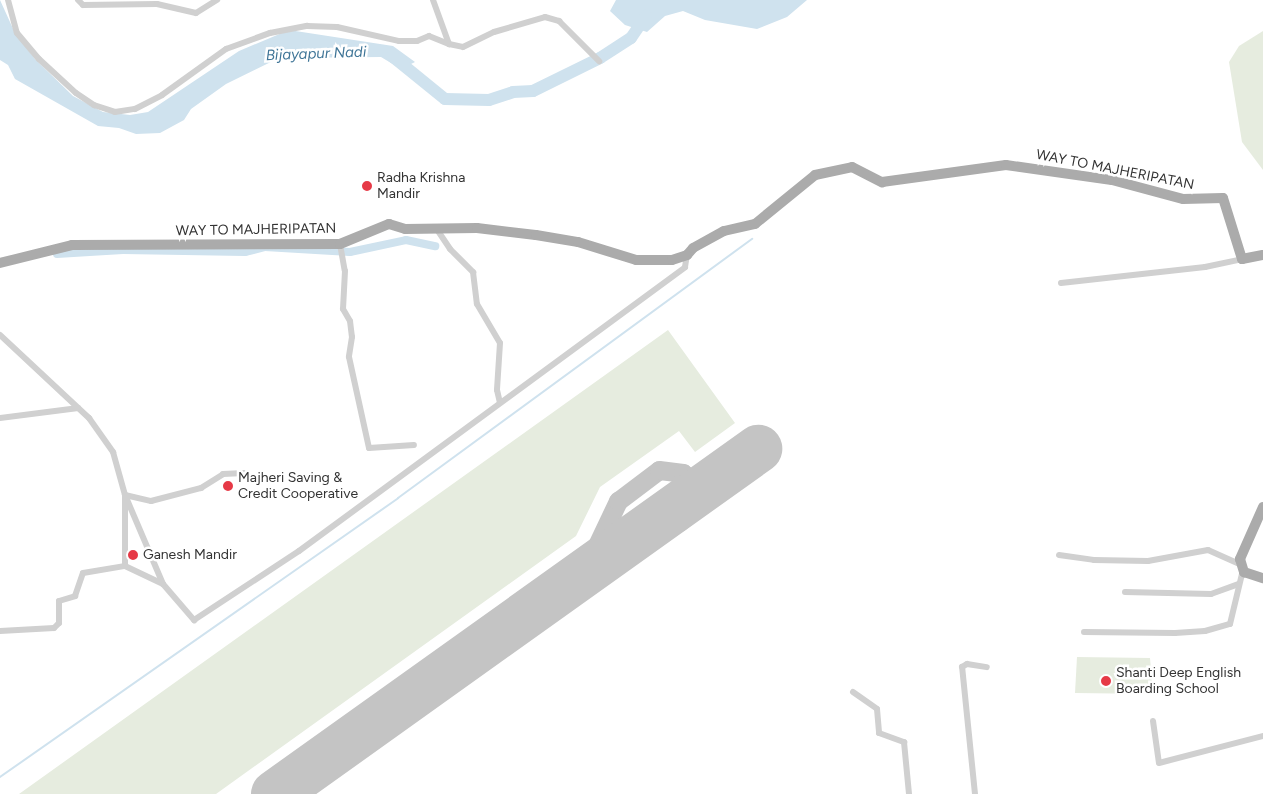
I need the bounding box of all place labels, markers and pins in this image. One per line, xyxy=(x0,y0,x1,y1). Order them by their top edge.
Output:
place label: Radha Krishna Mandir xyxy=(377,170,465,202)
marker: Radha Krishna Mandir xyxy=(361,180,373,192)
place label: Majheri Saving & Credit Cooperative xyxy=(238,470,358,502)
marker: Majheri Saving & Credit Cooperative xyxy=(222,480,234,492)
place label: Ganesh Mandir xyxy=(143,547,237,563)
marker: Ganesh Mandir xyxy=(127,549,139,561)
place label: Shanti Deep English Boarding School xyxy=(1116,665,1241,698)
marker: Shanti Deep English Boarding School xyxy=(1100,675,1112,687)

